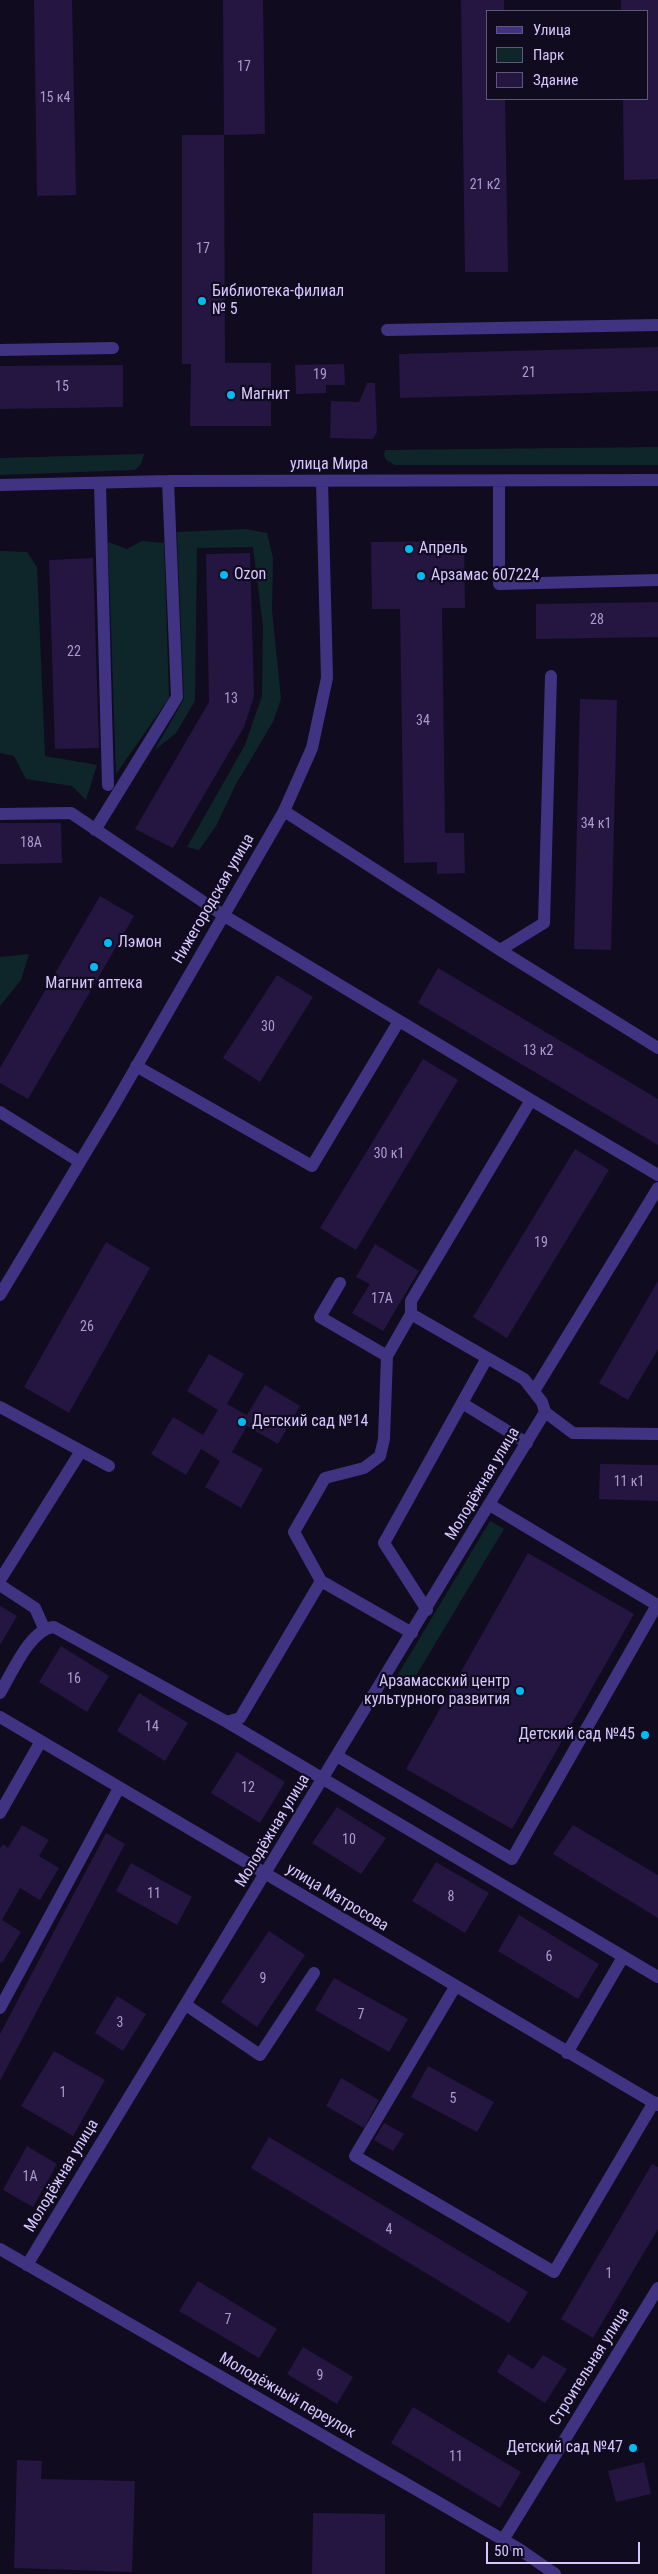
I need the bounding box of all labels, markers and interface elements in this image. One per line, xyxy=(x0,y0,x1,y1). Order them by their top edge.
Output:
legend xyxy=(486,10,648,100)
text: Улица xyxy=(533,21,571,39)
text: Парк xyxy=(533,46,564,64)
house number: 17 xyxy=(237,59,251,75)
text: Здание xyxy=(533,71,578,89)
house number: 15 к4 xyxy=(40,90,70,106)
house number: 21 к2 xyxy=(470,177,500,193)
house number: 17 xyxy=(196,241,210,257)
place label: Библиотека-филиал № 5 xyxy=(212,282,344,320)
marker: Библиотека-филиал № 5 xyxy=(196,295,208,307)
house number: 21 xyxy=(522,365,536,381)
house number: 19 xyxy=(313,367,327,383)
house number: 15 xyxy=(55,379,69,395)
place label: Магнит xyxy=(241,385,290,405)
marker: Магнит xyxy=(225,389,237,401)
street label: улица Мира xyxy=(290,455,368,475)
place label: Апрель xyxy=(419,539,468,559)
marker: Апрель xyxy=(403,543,415,555)
place label: Ozon xyxy=(234,565,266,585)
place label: Арзамас 607224 xyxy=(431,566,539,586)
marker: Ozon xyxy=(218,569,230,581)
marker: Арзамас 607224 xyxy=(415,570,427,582)
house number: 28 xyxy=(590,612,604,628)
house number: 22 xyxy=(67,644,81,660)
house number: 13 xyxy=(224,691,238,707)
house number: 34 xyxy=(416,713,430,729)
house number: 34 к1 xyxy=(581,816,611,832)
street label: Нижегородская улица xyxy=(169,831,259,967)
house number: 18А xyxy=(20,835,42,851)
place label: Лэмон xyxy=(118,933,162,953)
marker: Лэмон xyxy=(102,937,114,949)
marker: Магнит аптека xyxy=(88,961,100,973)
place label: Магнит аптека xyxy=(45,974,143,994)
house number: 30 xyxy=(261,1019,275,1035)
house number: 13 к2 xyxy=(523,1043,553,1059)
house number: 30 к1 xyxy=(374,1146,404,1162)
house number: 19 xyxy=(534,1235,548,1251)
house number: 17А xyxy=(371,1291,393,1307)
house number: 26 xyxy=(80,1319,94,1335)
place label: Детский сад №14 xyxy=(252,1412,368,1432)
marker: Детский сад №14 xyxy=(236,1416,248,1428)
street label: Молодёжная улица xyxy=(442,1424,524,1544)
house number: 11 к1 xyxy=(614,1474,644,1490)
house number: 16 xyxy=(67,1671,81,1687)
place label: Арзамасский центр культурного развития xyxy=(364,1672,510,1710)
marker: Арзамасский центр культурного развития xyxy=(514,1685,526,1697)
house number: 14 xyxy=(145,1719,159,1735)
place label: Детский сад №45 xyxy=(519,1725,635,1745)
marker: Детский сад №45 xyxy=(639,1729,651,1741)
street label: Молодёжная улица xyxy=(232,1771,314,1891)
house number: 12 xyxy=(241,1780,255,1796)
house number: 10 xyxy=(342,1832,356,1848)
street label: улица Матросова xyxy=(282,1860,392,1936)
house number: 11 xyxy=(147,1886,161,1902)
house number: 8 xyxy=(448,1889,454,1905)
house number: 6 xyxy=(546,1949,552,1965)
house number: 9 xyxy=(260,1971,266,1987)
house number: 7 xyxy=(358,2007,364,2023)
house number: 3 xyxy=(117,2015,123,2031)
house number: 1 xyxy=(60,2085,66,2101)
house number: 5 xyxy=(450,2091,456,2107)
street label: Молодёжная улица xyxy=(21,2116,103,2236)
house number: 1А xyxy=(23,2169,37,2185)
house number: 4 xyxy=(386,2222,392,2238)
house number: 1 xyxy=(606,2266,612,2282)
street label: Строительная улица xyxy=(546,2305,634,2429)
house number: 7 xyxy=(225,2312,231,2328)
street label: Молодёжный переулок xyxy=(215,2349,359,2443)
house number: 9 xyxy=(317,2368,323,2384)
place label: Детский сад №47 xyxy=(507,2438,623,2458)
marker: Детский сад №47 xyxy=(627,2442,639,2454)
house number: 11 xyxy=(449,2449,463,2465)
scale bar xyxy=(488,2532,642,2564)
text: 50 m xyxy=(494,2542,524,2560)

